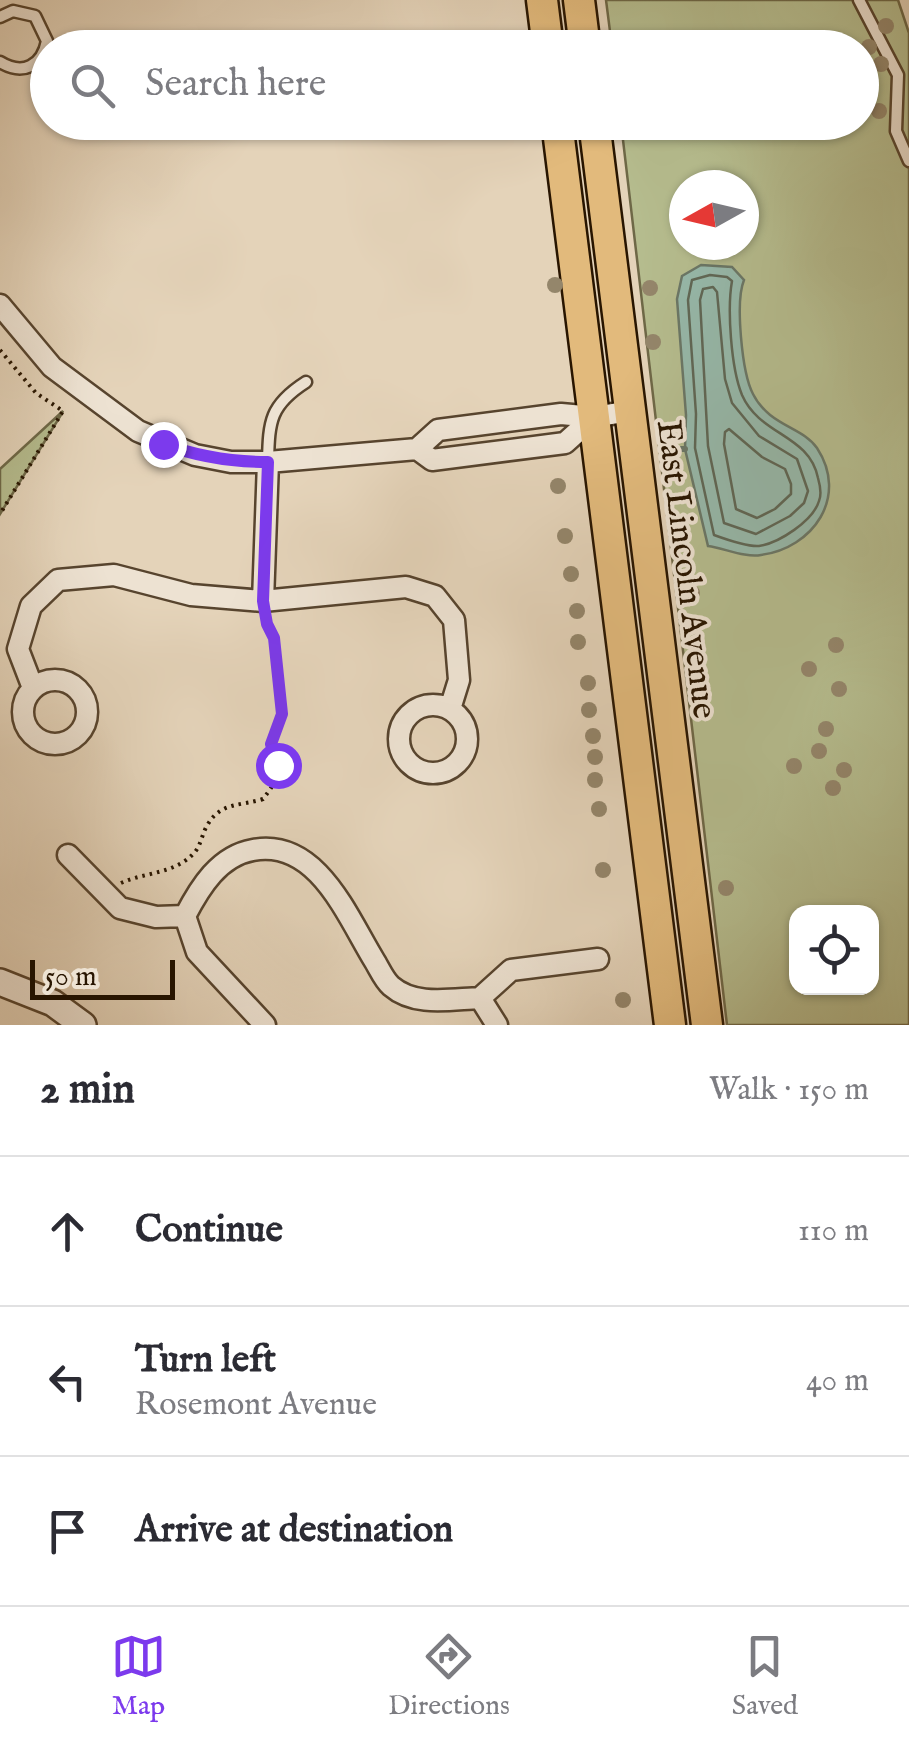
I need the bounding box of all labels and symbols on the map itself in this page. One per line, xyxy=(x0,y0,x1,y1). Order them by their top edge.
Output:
north arrow xyxy=(669,170,759,260)
street label: East Lincoln Avenue xyxy=(645,417,726,721)
route end xyxy=(141,422,187,468)
route start xyxy=(256,743,302,789)
scale bar xyxy=(30,955,175,1000)

